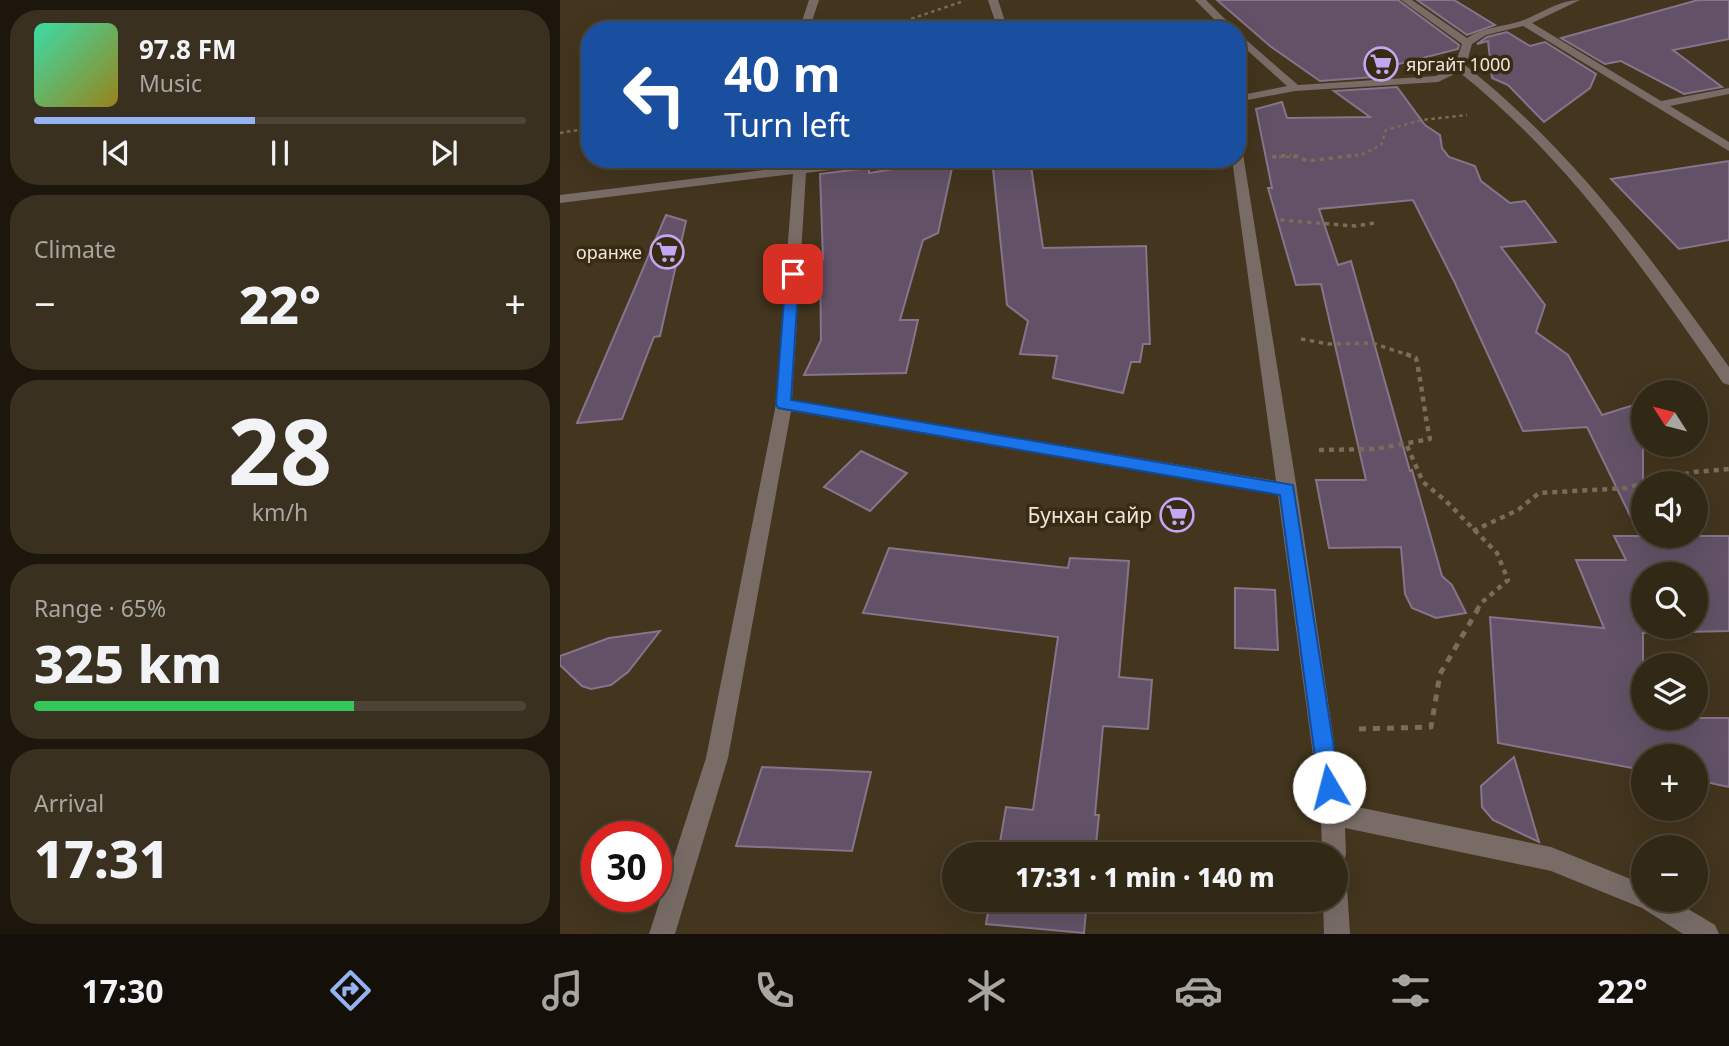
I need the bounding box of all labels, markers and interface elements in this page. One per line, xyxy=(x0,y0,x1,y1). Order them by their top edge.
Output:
text: 97.8 FM xyxy=(139,31,236,67)
text: 40 m xyxy=(724,40,841,106)
supermarket icon: яргайт 1000 xyxy=(1362,45,1400,83)
icon: left xyxy=(609,49,700,140)
place label: яргайт 1000 xyxy=(1406,52,1511,76)
text: Music xyxy=(139,67,202,99)
text: Turn left xyxy=(724,103,850,146)
icon: previous xyxy=(97,134,135,172)
icon: pause xyxy=(261,134,299,172)
icon: next xyxy=(425,134,463,172)
text: Climate xyxy=(34,233,116,265)
supermarket icon: оранже xyxy=(648,233,686,271)
place label: оранже xyxy=(576,240,642,264)
pin xyxy=(763,244,823,304)
icon: arrive xyxy=(774,255,812,293)
text: 22° xyxy=(239,268,321,339)
text: − xyxy=(34,277,56,329)
text: + xyxy=(504,277,526,329)
north arrow xyxy=(1631,380,1708,457)
map controls xyxy=(1631,380,1708,912)
text: 28 xyxy=(228,388,332,512)
button: sound xyxy=(1631,471,1708,548)
text: km/h xyxy=(252,496,308,528)
supermarket icon: Бунхан сайр xyxy=(1158,496,1196,534)
place label: Бунхан сайр xyxy=(1028,501,1152,529)
button: search xyxy=(1631,562,1708,639)
text: Range · 65% xyxy=(34,592,166,624)
text: 325 km xyxy=(34,627,222,698)
button: layers xyxy=(1631,653,1708,730)
button: + xyxy=(1631,744,1708,821)
position arrow xyxy=(1292,750,1366,824)
text: Arrival xyxy=(34,787,104,819)
speed limit sign: 30 xyxy=(581,821,672,912)
text: 17:31 xyxy=(34,822,169,893)
button: − xyxy=(1631,835,1708,912)
text: 17:31 · 1 min · 140 m xyxy=(1015,859,1275,895)
icon: directions xyxy=(326,966,375,1015)
icon: music xyxy=(538,966,587,1015)
icon: phone xyxy=(750,966,799,1015)
icon: climate xyxy=(962,966,1011,1015)
icon: car xyxy=(1174,966,1223,1015)
icon: filters xyxy=(1386,966,1435,1015)
text: 17:30 xyxy=(81,969,164,1012)
text: 22° xyxy=(1597,969,1648,1012)

